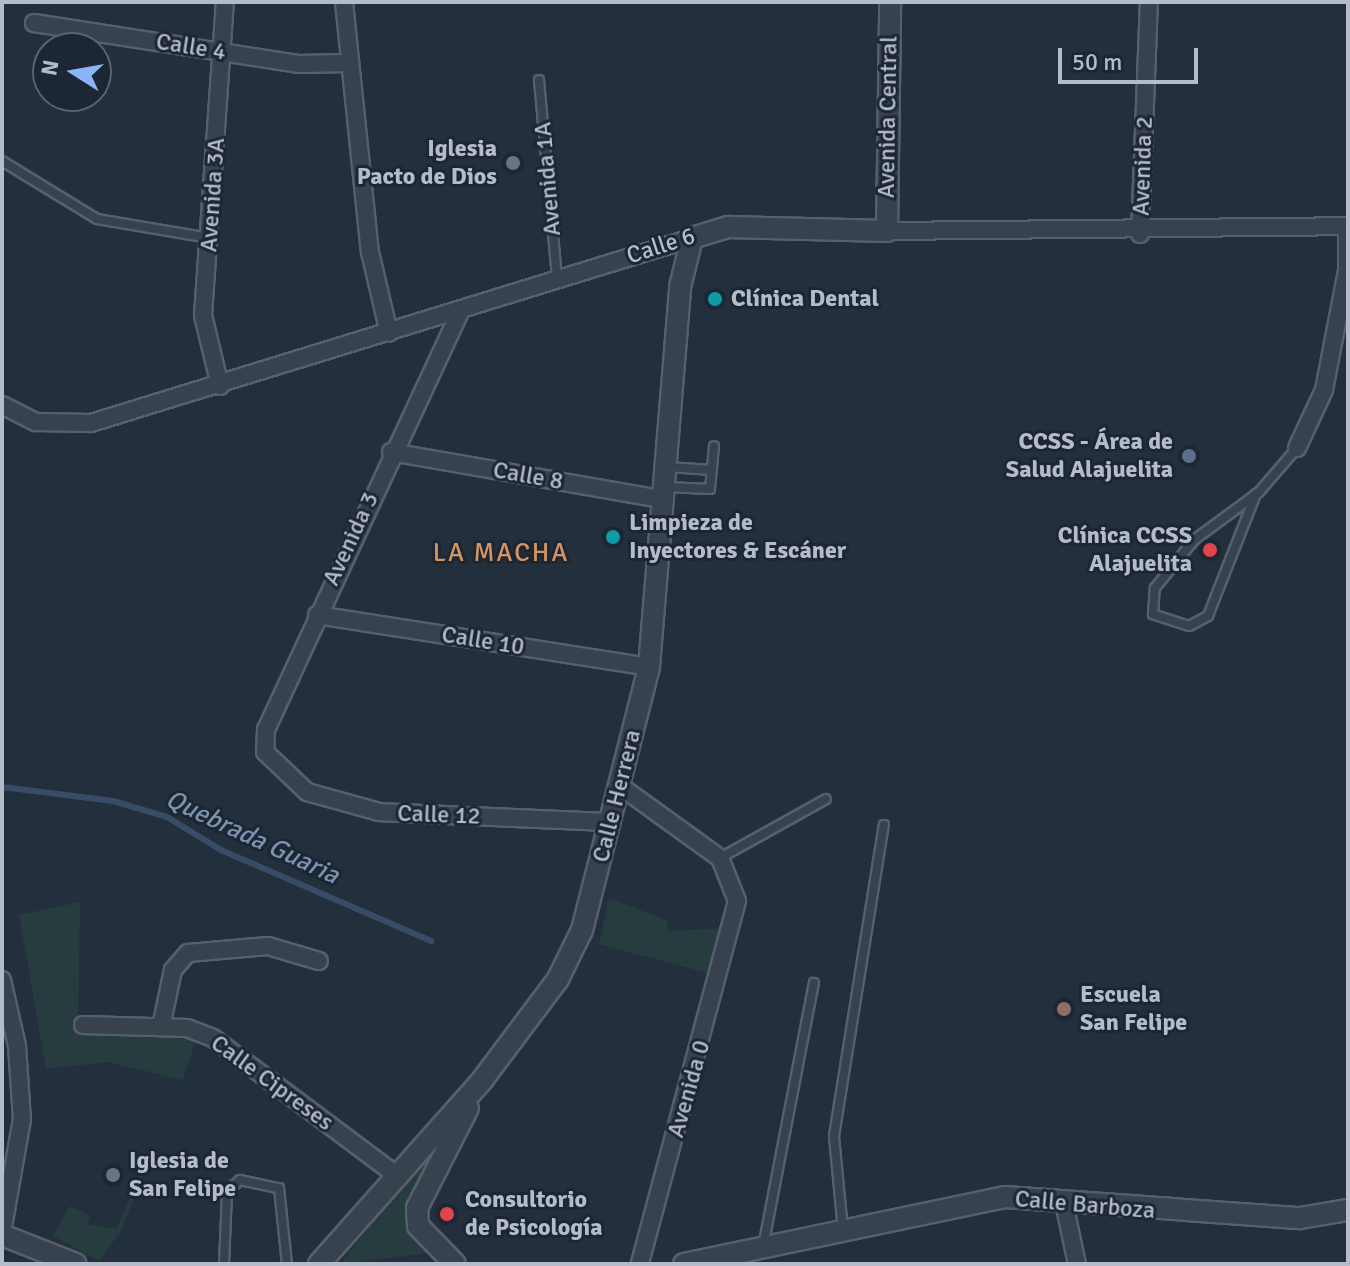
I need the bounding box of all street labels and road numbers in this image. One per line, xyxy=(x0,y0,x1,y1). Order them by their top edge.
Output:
street label: Calle 4 xyxy=(154,27,228,67)
street label: Avenida Central xyxy=(872,36,904,198)
street label: Avenida 2 xyxy=(1127,116,1159,216)
street label: Avenida 1A xyxy=(529,121,567,237)
street label: Avenida 3A xyxy=(195,137,231,253)
street label: Calle 6 xyxy=(623,221,699,271)
street label: Calle 8 xyxy=(491,456,565,496)
street label: Avenida 3 xyxy=(317,488,385,590)
street label: Calle 10 xyxy=(440,620,526,662)
street label: Calle Herrera xyxy=(587,727,647,865)
street label: Calle 12 xyxy=(397,799,481,831)
street label: Calle Cipreses xyxy=(205,1029,339,1137)
street label: Avenida 0 xyxy=(661,1037,717,1141)
street label: Calle Barboza xyxy=(1014,1185,1156,1225)

